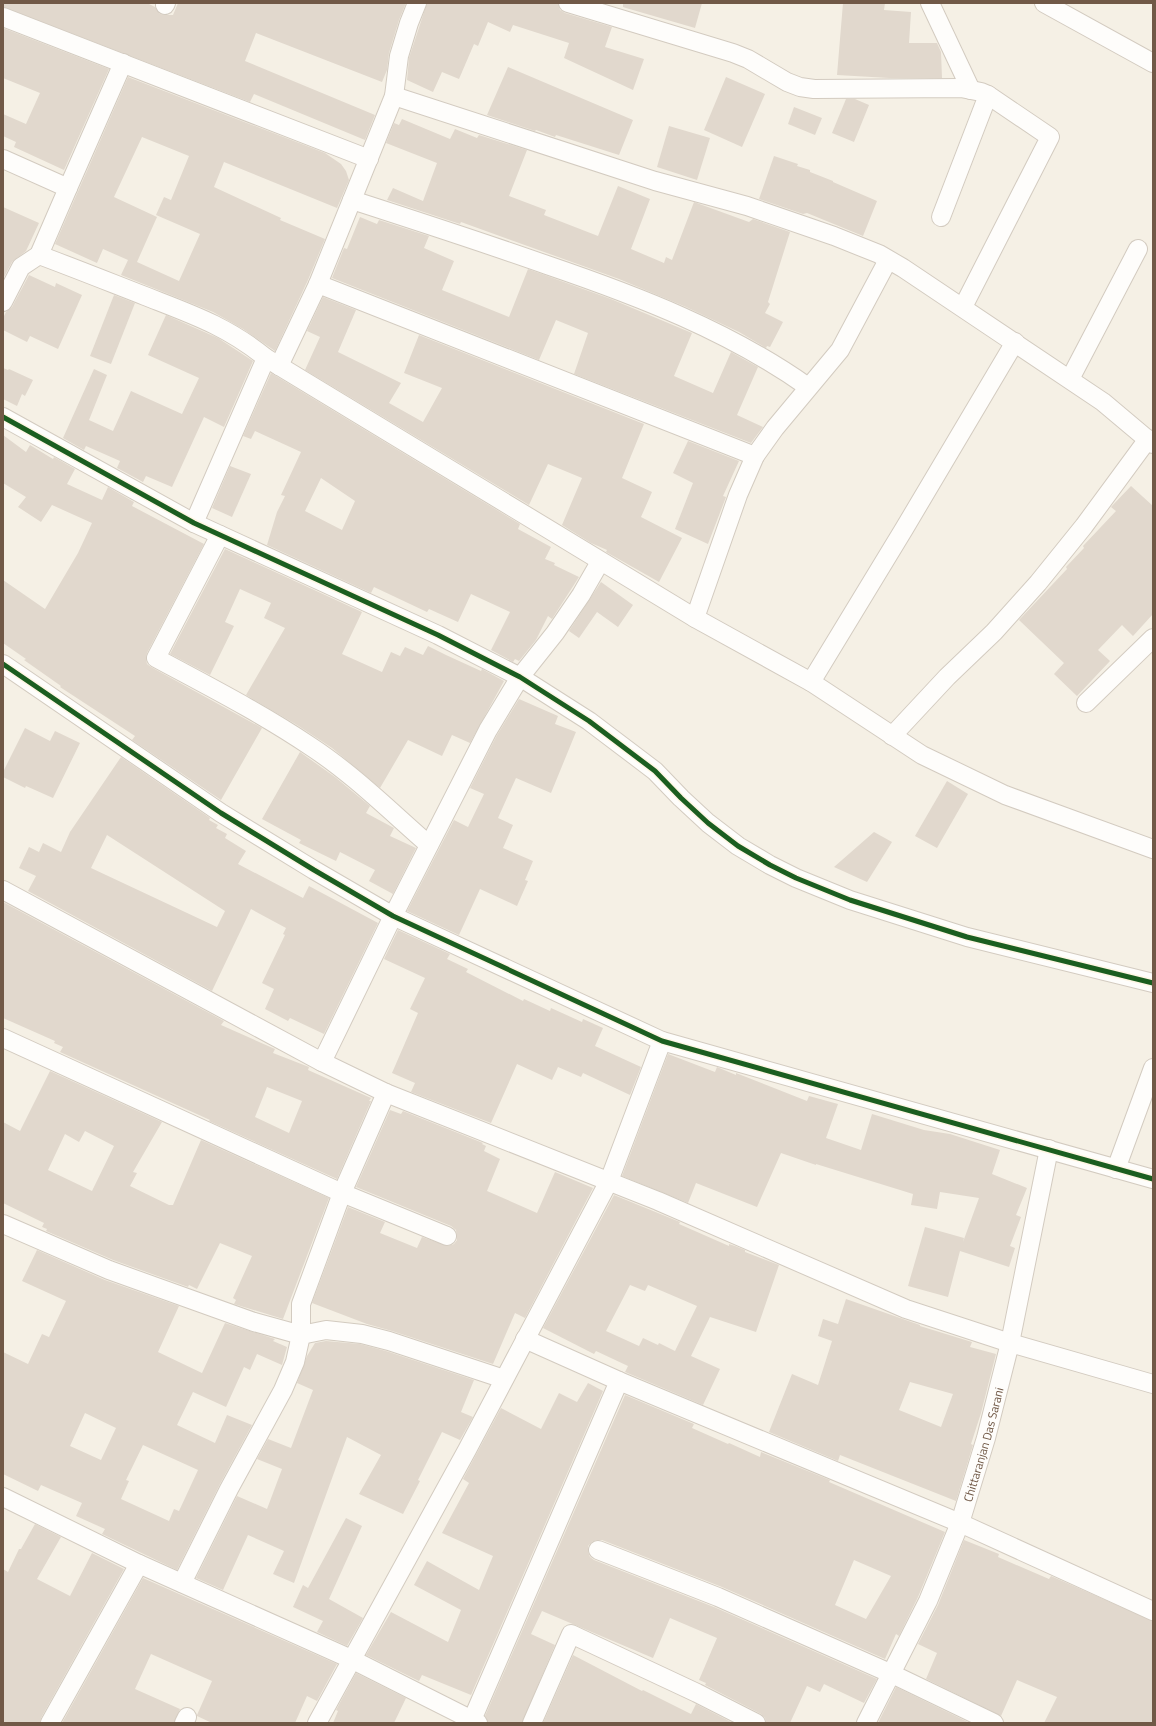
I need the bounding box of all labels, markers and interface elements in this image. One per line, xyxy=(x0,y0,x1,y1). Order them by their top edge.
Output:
street label: Chittaranjan Das Sarani xyxy=(958,1385,1008,1504)

